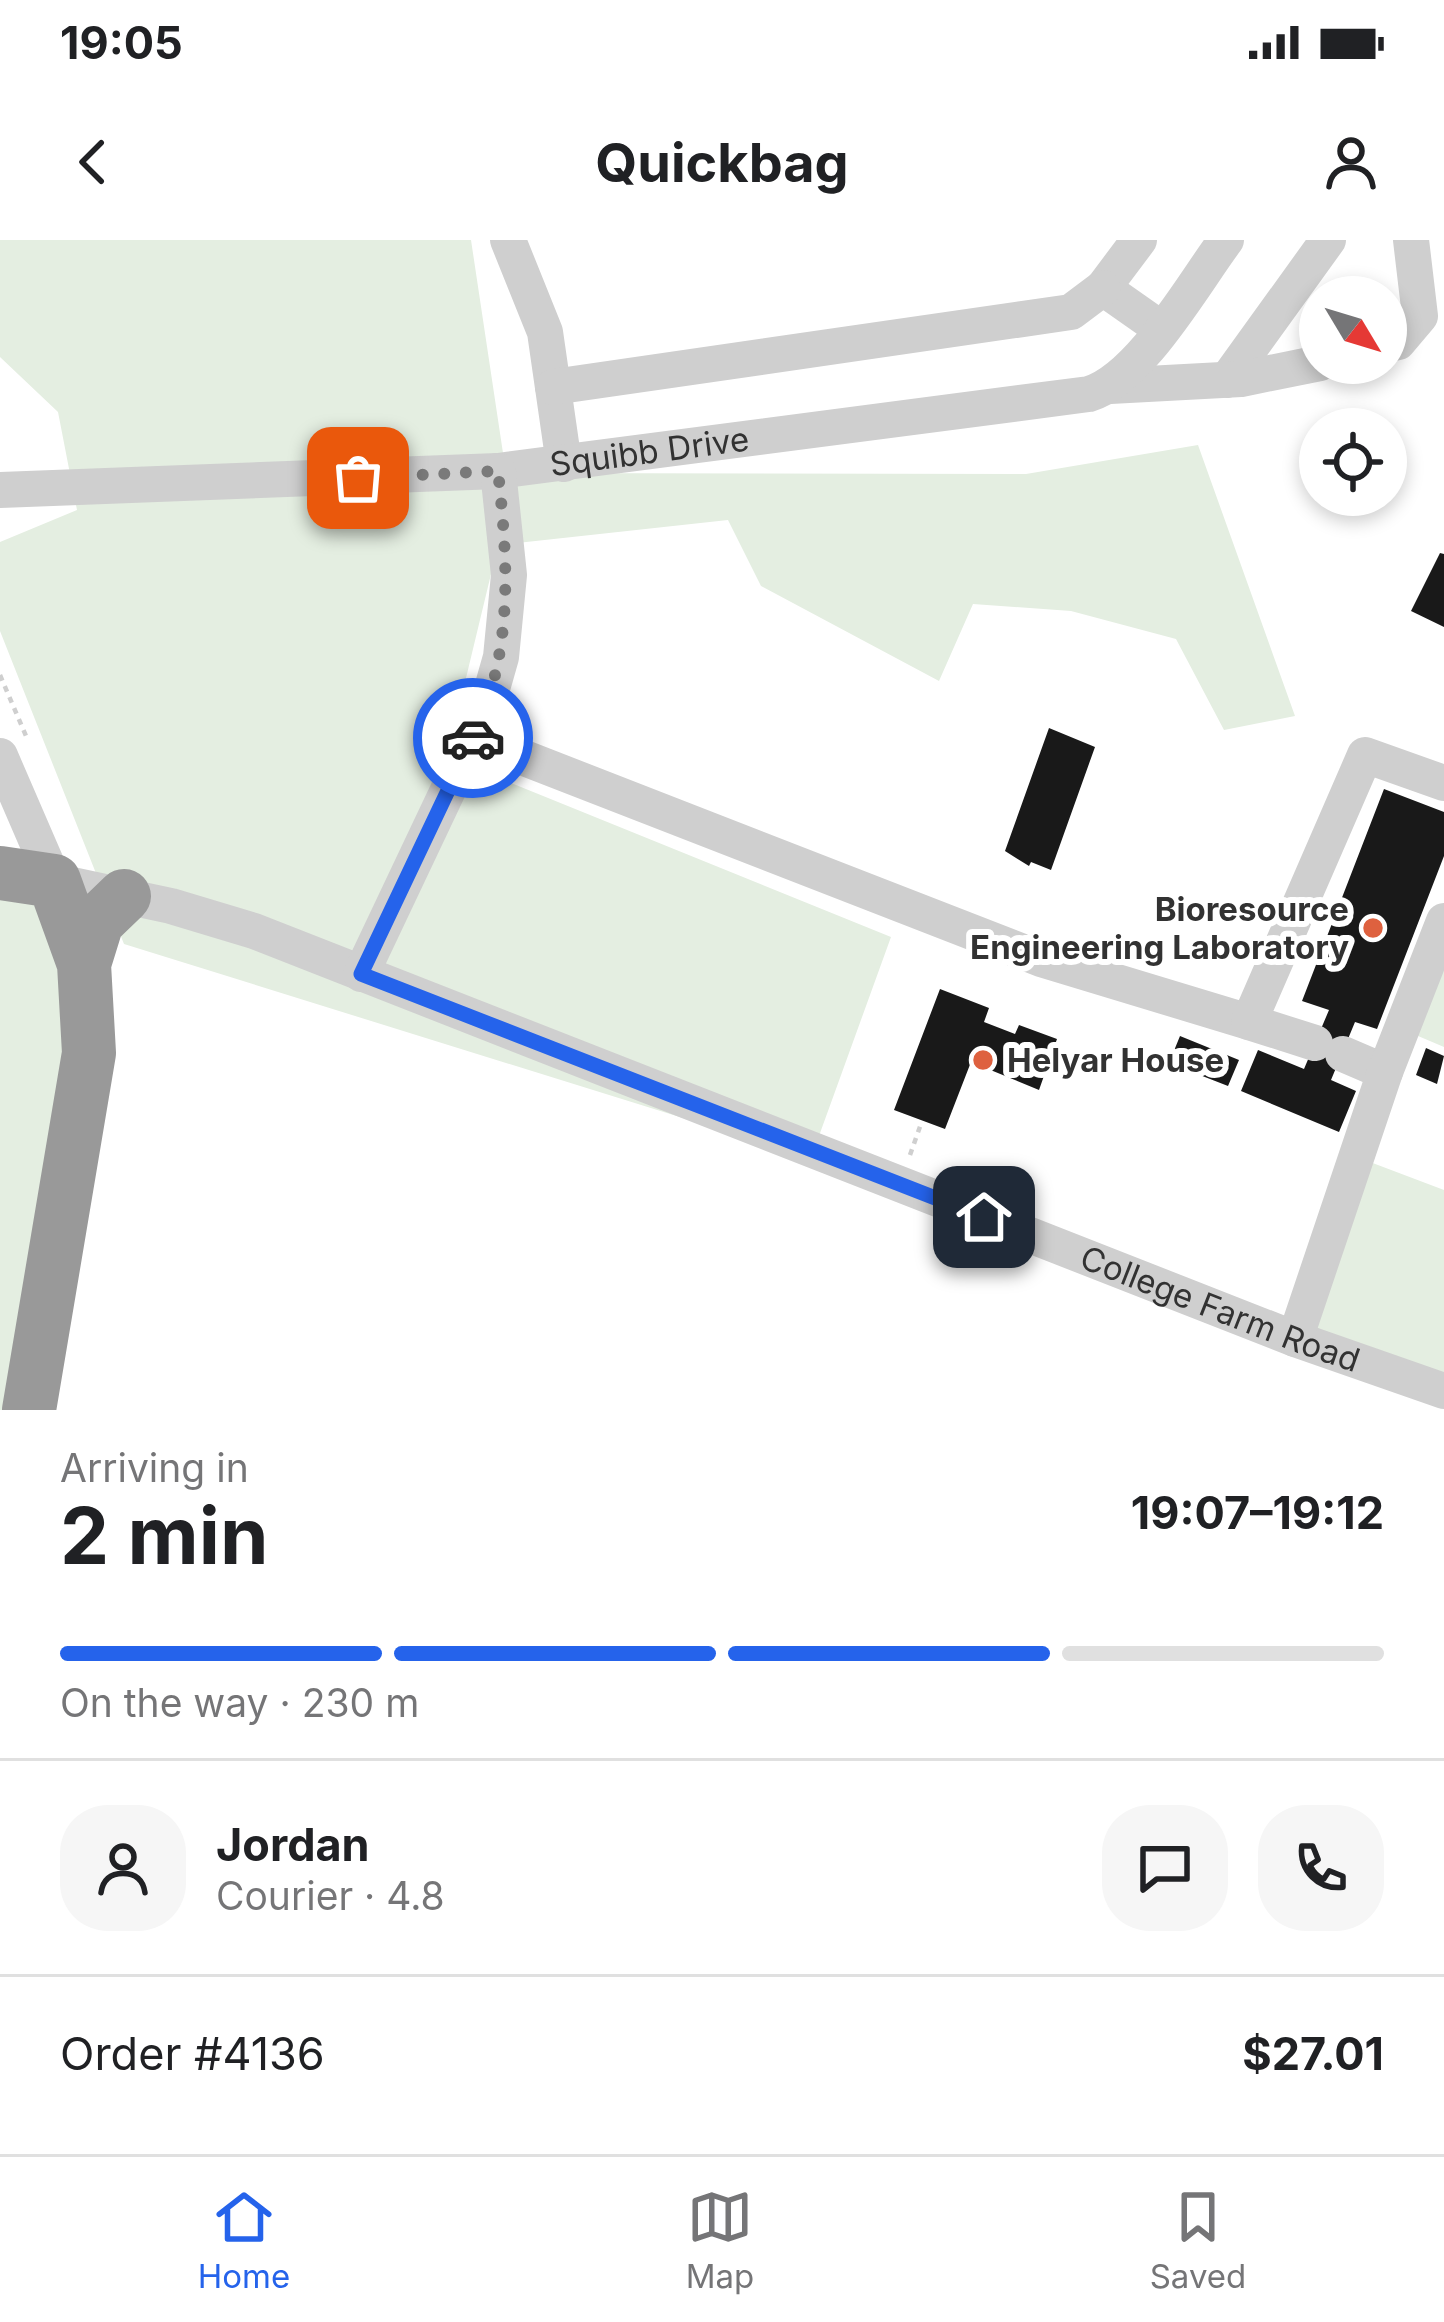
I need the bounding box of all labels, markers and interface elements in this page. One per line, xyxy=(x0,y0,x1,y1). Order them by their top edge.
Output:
text: 19:05 xyxy=(60,15,183,70)
icon: back xyxy=(60,129,126,195)
icon: person xyxy=(1318,129,1384,195)
text: Quickbag xyxy=(595,130,849,195)
north arrow xyxy=(1299,276,1407,384)
map controls xyxy=(1299,276,1407,516)
button: locate xyxy=(1299,408,1407,516)
street label: Squibb Drive xyxy=(547,418,751,484)
pin xyxy=(307,427,409,529)
icon: bag xyxy=(325,445,391,511)
courier xyxy=(413,678,533,798)
icon: car xyxy=(440,705,506,771)
place label: Bioresource Engineering Laboratory xyxy=(970,889,1349,967)
marker: Bioresource Engineering Laboratory xyxy=(1360,915,1386,941)
place label: Helyar House xyxy=(1007,1040,1224,1080)
marker: Helyar House xyxy=(970,1047,996,1073)
pin xyxy=(933,1166,1035,1268)
icon: home xyxy=(951,1184,1017,1250)
street label: College Farm Road xyxy=(1075,1237,1365,1380)
text: Arriving in xyxy=(60,1444,249,1491)
text: 19:07–19:12 xyxy=(1131,1485,1384,1540)
text: 2 min xyxy=(60,1488,268,1583)
text: On the way · 230 m xyxy=(60,1679,419,1726)
button: person xyxy=(60,1805,186,1931)
button: chat xyxy=(1102,1805,1228,1931)
button: phone xyxy=(1258,1805,1384,1931)
text: Jordan xyxy=(216,1817,370,1872)
text: Courier · 4.8 xyxy=(216,1872,445,1919)
text: Order #4136 xyxy=(60,2026,325,2081)
text: $27.01 xyxy=(1242,2026,1384,2081)
tab: Home xyxy=(198,2184,290,2296)
tab: Map xyxy=(686,2184,754,2296)
tab: Saved xyxy=(1150,2184,1246,2296)

